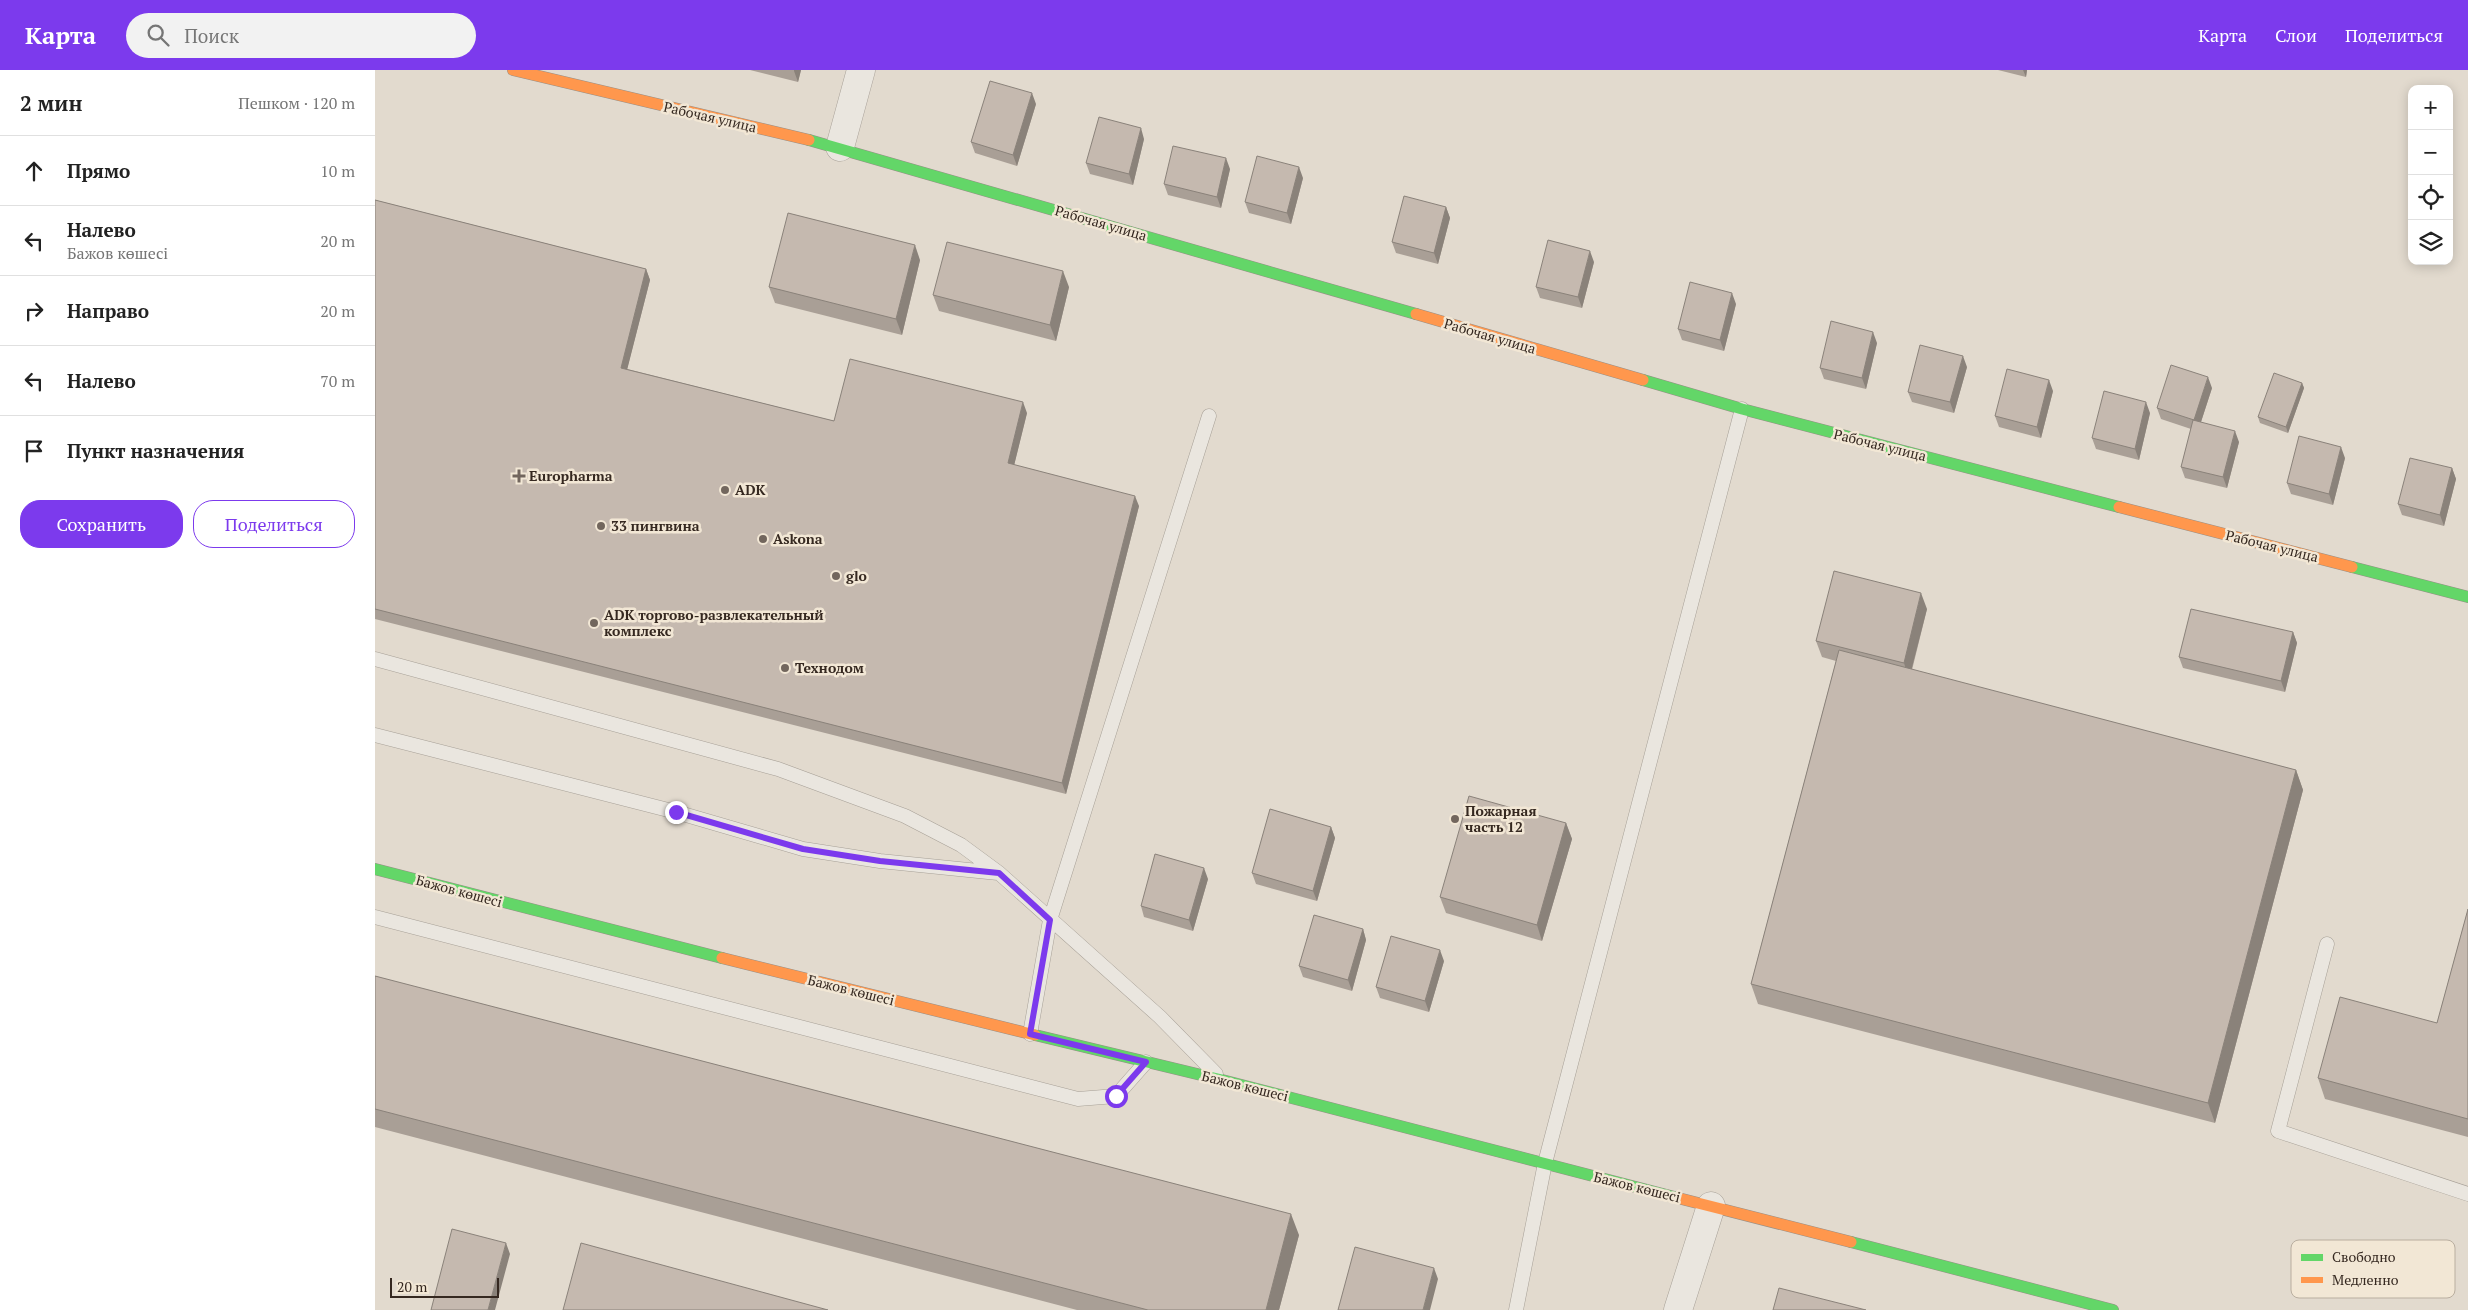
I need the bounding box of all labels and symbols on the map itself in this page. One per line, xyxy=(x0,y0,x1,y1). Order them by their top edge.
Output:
street label: Рабочая улица xyxy=(662,97,758,136)
street label: Рабочая улица xyxy=(1053,200,1149,245)
street label: Рабочая улица xyxy=(1442,313,1538,358)
street label: Рабочая улица xyxy=(1832,424,1928,465)
place label: Europharma xyxy=(529,466,613,485)
marker: Europharma xyxy=(513,470,525,482)
place label: ADK xyxy=(735,480,766,499)
marker: ADK xyxy=(719,484,731,496)
place label: 33 пингвина xyxy=(611,516,700,535)
marker: 33 пингвина xyxy=(595,520,607,532)
street label: Рабочая улица xyxy=(2224,525,2320,566)
place label: Askona xyxy=(773,529,823,548)
marker: Askona xyxy=(757,533,769,545)
place label: glo xyxy=(846,566,867,585)
marker: glo xyxy=(830,570,842,582)
place label: ADK торгово-развлекательный комплекс xyxy=(604,605,824,640)
marker: ADK торгово-развлекательный комплекс xyxy=(588,617,600,629)
place label: Технодом xyxy=(795,658,864,677)
marker: Технодом xyxy=(779,662,791,674)
route end xyxy=(665,801,688,824)
place label: Пожарная часть 12 xyxy=(1465,801,1537,836)
marker: Пожарная часть 12 xyxy=(1449,813,1461,825)
street label: Бажов көшесі xyxy=(414,870,504,911)
street label: Бажов көшесі xyxy=(806,970,896,1009)
street label: Бажов көшесі xyxy=(1200,1066,1290,1105)
route start xyxy=(1105,1085,1128,1108)
street label: Бажов көшесі xyxy=(1592,1167,1682,1206)
legend xyxy=(2291,1240,2455,1298)
text: Свободно xyxy=(2332,1247,2396,1266)
text: Медленно xyxy=(2332,1270,2399,1289)
scale bar xyxy=(390,1275,499,1298)

